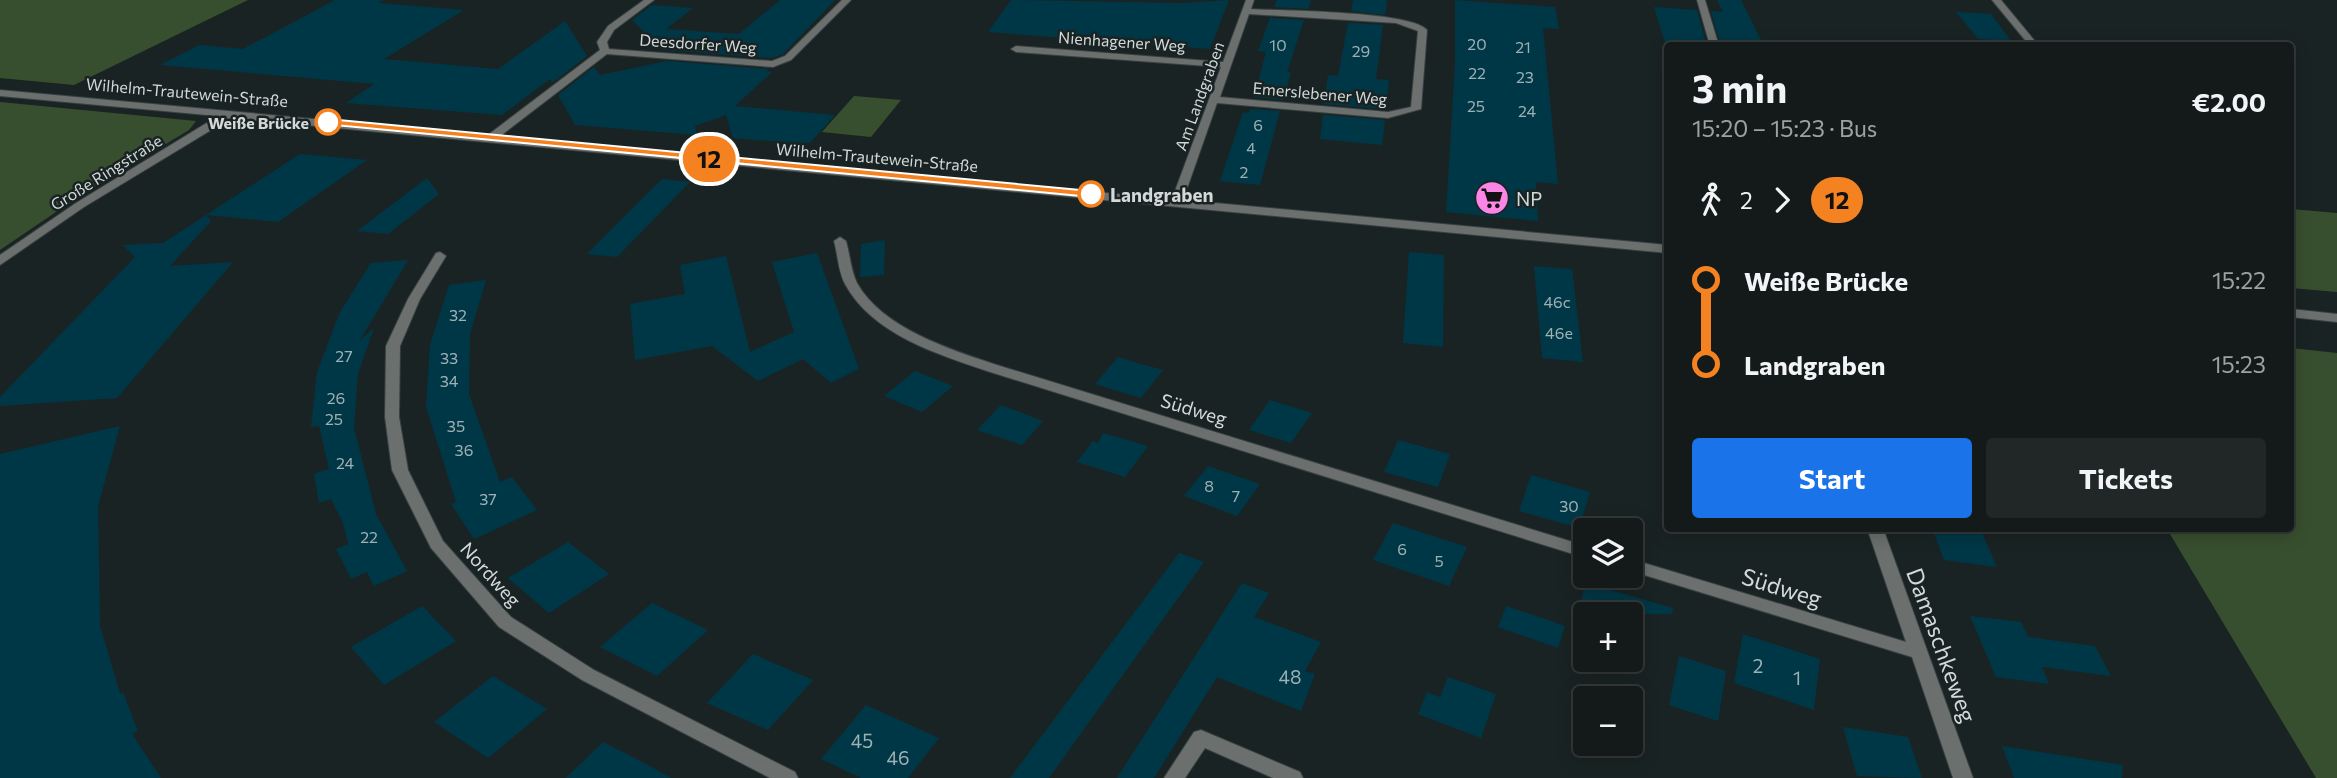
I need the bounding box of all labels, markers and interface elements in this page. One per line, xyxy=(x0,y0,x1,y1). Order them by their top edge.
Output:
street label: Nienhagener Weg xyxy=(1058,27,1187,55)
street label: Deesdorfer Weg xyxy=(639,29,757,57)
house number: 20 xyxy=(1467,34,1487,53)
house number: 10 xyxy=(1269,35,1287,54)
house number: 21 xyxy=(1515,37,1531,56)
street label: Am Landgraben xyxy=(1171,39,1227,153)
house number: 29 xyxy=(1352,41,1370,60)
house number: 22 xyxy=(1468,63,1486,82)
text: 3 min xyxy=(1692,64,1787,111)
house number: 23 xyxy=(1516,67,1534,86)
street label: Wilhelm-Trautewein-Straße xyxy=(85,74,289,110)
street label: Emerslebener Weg xyxy=(1252,78,1388,108)
text: €2.00 xyxy=(2192,86,2266,117)
house number: 25 xyxy=(1467,96,1485,115)
house number: 24 xyxy=(1518,101,1536,120)
marker: Weiße Brücke xyxy=(315,109,341,135)
place label: Weiße Brücke xyxy=(208,113,309,132)
text: 15:20 – 15:23 · Bus xyxy=(1692,114,1877,142)
house number: 6 xyxy=(1253,115,1263,134)
street label: Große Ringstraße xyxy=(47,130,165,214)
line badge: 12 xyxy=(678,136,740,182)
house number: 4 xyxy=(1246,138,1256,157)
street label: Wilhelm-Trautewein-Straße xyxy=(775,139,979,175)
text: 12 xyxy=(697,144,721,173)
house number: 2 xyxy=(1240,162,1249,181)
supermarket icon: NP xyxy=(1473,179,1511,217)
marker: Landgraben xyxy=(1078,181,1104,207)
icon: walk xyxy=(1692,181,1730,219)
icon: forward xyxy=(1763,181,1801,219)
place label: Landgraben xyxy=(1110,183,1214,206)
text: 12 xyxy=(1825,185,1849,214)
text: 2 xyxy=(1740,186,1753,214)
place label: NP xyxy=(1516,187,1542,210)
text: Weiße Brücke xyxy=(1744,265,1908,296)
text: 15:22 xyxy=(2212,266,2266,294)
house number: 46c xyxy=(1543,292,1571,311)
house number: 32 xyxy=(449,305,467,324)
house number: 46e xyxy=(1545,323,1573,342)
house number: 27 xyxy=(335,346,353,365)
house number: 33 xyxy=(440,348,458,367)
text: Landgraben xyxy=(1744,349,1886,380)
text: 15:23 xyxy=(2212,350,2266,378)
house number: 34 xyxy=(440,371,459,390)
house number: 26 xyxy=(327,388,345,407)
street label: Südweg xyxy=(1158,388,1230,430)
house number: 25 xyxy=(325,409,343,428)
house number: 35 xyxy=(447,416,465,435)
button: Start xyxy=(1692,438,1972,518)
button: Tickets xyxy=(1986,438,2266,518)
house number: 36 xyxy=(455,440,473,459)
house number: 24 xyxy=(336,453,354,472)
house number: 8 xyxy=(1204,476,1214,495)
house number: 7 xyxy=(1232,486,1240,505)
house number: 37 xyxy=(479,489,497,508)
house number: 30 xyxy=(1559,496,1579,515)
map controls xyxy=(1573,518,1643,756)
button: layers xyxy=(1573,518,1643,588)
house number: 22 xyxy=(360,527,378,546)
street label: Nordweg xyxy=(456,537,526,611)
house number: 6 xyxy=(1397,539,1407,558)
house number: 5 xyxy=(1434,551,1444,570)
street label: Südweg xyxy=(1739,562,1825,612)
street label: Damaschkeweg xyxy=(1901,564,1983,726)
button: + xyxy=(1573,602,1643,672)
house number: 2 xyxy=(1753,654,1763,677)
house number: 48 xyxy=(1279,665,1301,688)
house number: 1 xyxy=(1793,666,1801,689)
button: − xyxy=(1573,686,1643,756)
house number: 45 xyxy=(851,729,873,752)
house number: 46 xyxy=(887,746,909,769)

